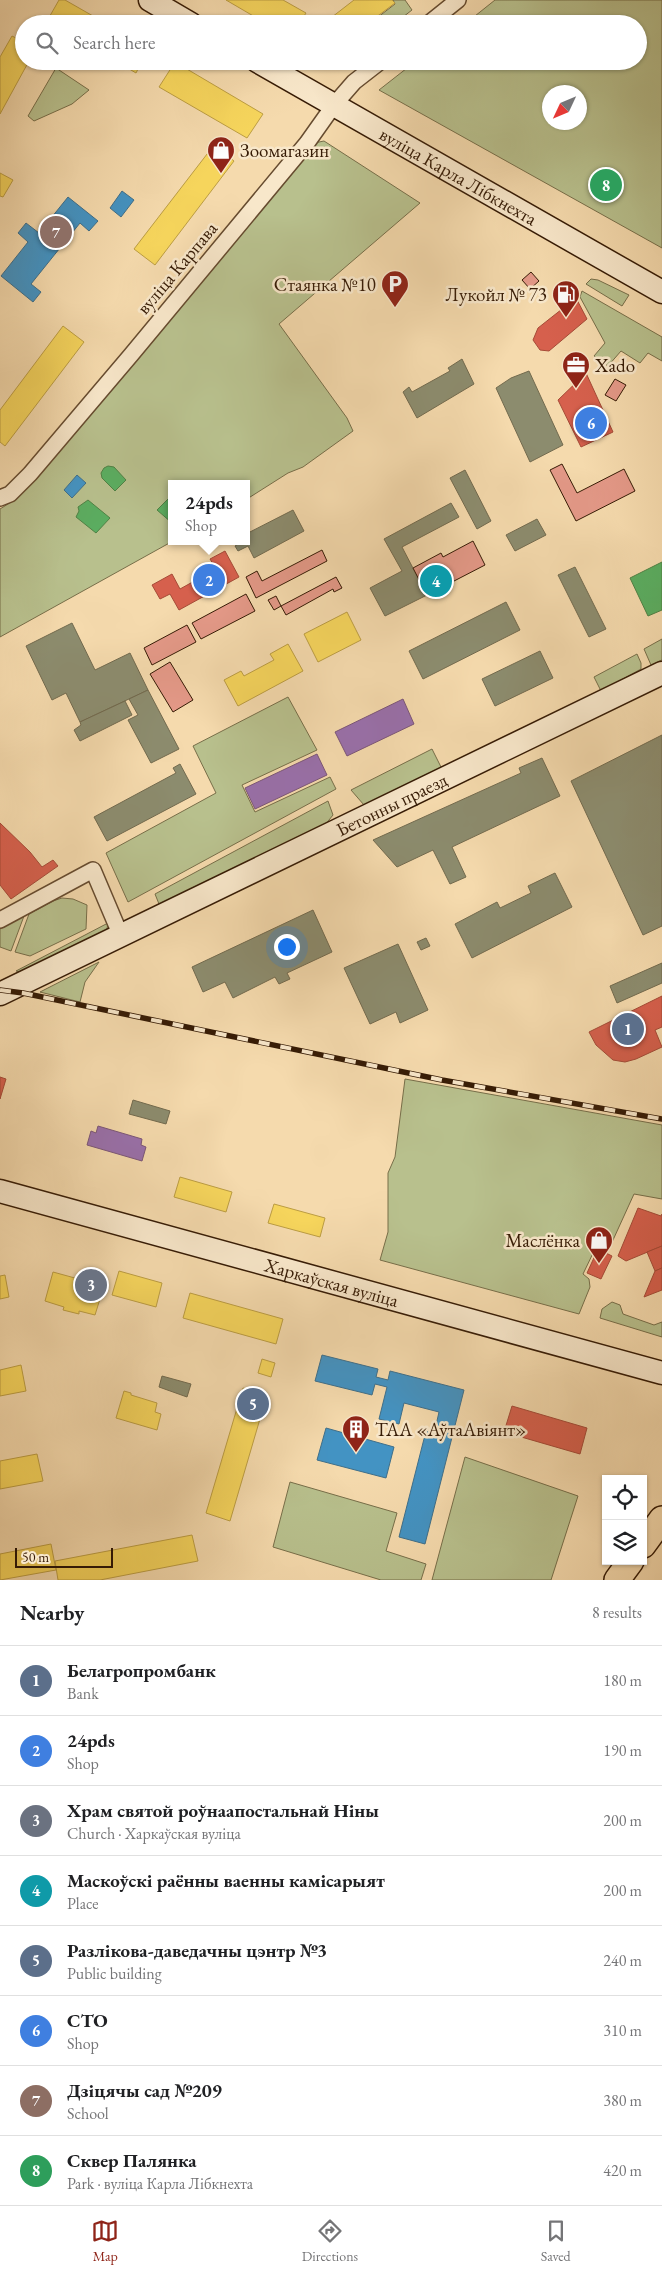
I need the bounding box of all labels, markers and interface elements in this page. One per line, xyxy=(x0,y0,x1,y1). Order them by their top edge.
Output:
search box xyxy=(15,15,647,70)
icon: search xyxy=(33,29,61,57)
text: Search here xyxy=(73,30,155,55)
north arrow xyxy=(542,85,587,130)
street label: вуліца Карла Лібкнехта xyxy=(375,121,542,231)
shop icon: Зоомагазин xyxy=(206,135,236,174)
place label: Зоомагазин xyxy=(240,138,329,163)
pin: 8 xyxy=(590,166,622,204)
pin: 7 xyxy=(40,213,72,251)
street label: вуліца Карпава xyxy=(131,216,223,319)
parking icon: Стаянка №10 xyxy=(380,269,410,308)
place label: Стаянка №10 xyxy=(274,272,376,297)
fuel station icon: Лукойл № 73 xyxy=(551,279,581,318)
place label: Лукойл № 73 xyxy=(446,282,547,307)
office icon: Xado xyxy=(561,350,591,389)
place label: Xado xyxy=(594,353,635,378)
pin: 6 xyxy=(575,404,607,442)
popup xyxy=(168,480,250,545)
text: 24pds xyxy=(185,490,233,515)
text: Shop xyxy=(185,515,217,536)
pin: 2 xyxy=(193,561,225,599)
pin: 4 xyxy=(420,562,452,600)
street label: Бетонны праезд xyxy=(332,766,451,842)
your location xyxy=(274,934,300,960)
pin: 1 xyxy=(612,1010,644,1048)
shop icon: Маслёнка xyxy=(584,1225,614,1264)
place label: Маслёнка xyxy=(506,1228,580,1253)
street label: Харкаўская вуліца xyxy=(261,1252,402,1313)
pin: 3 xyxy=(75,1266,107,1304)
pin: 5 xyxy=(237,1385,269,1423)
building icon: ТАА «АўтаАвіянт» xyxy=(341,1414,371,1453)
place label: ТАА «АўтаАвіянт» xyxy=(375,1417,526,1442)
map controls xyxy=(602,1475,647,1565)
button: locate xyxy=(602,1475,647,1520)
button: layers xyxy=(602,1520,647,1565)
scale bar xyxy=(15,1545,112,1568)
text: 50 m xyxy=(22,1548,49,1566)
text: Nearby xyxy=(20,1599,84,1626)
text: 8 results xyxy=(592,1602,642,1623)
text: Белагропромбанк xyxy=(67,1658,216,1683)
text: 1 xyxy=(32,1670,40,1691)
text: 180 m xyxy=(603,1670,642,1691)
text: Bank xyxy=(67,1683,99,1704)
text: 24pds xyxy=(67,1728,115,1753)
text: 2 xyxy=(32,1740,40,1761)
text: 190 m xyxy=(603,1740,642,1761)
text: Shop xyxy=(67,1753,99,1774)
text: Храм святой роўнаапостальнай Ніны xyxy=(67,1798,379,1823)
text: 3 xyxy=(32,1810,40,1831)
text: 200 m xyxy=(603,1810,642,1831)
text: Church · Харкаўская вуліца xyxy=(67,1823,241,1844)
text: Маскоўскі раённы ваенны камісарыят xyxy=(67,1868,385,1893)
text: 4 xyxy=(32,1880,40,1901)
text: 200 m xyxy=(603,1880,642,1901)
text: Place xyxy=(67,1893,99,1914)
text: Разлікова-даведачны цэнтр №3 xyxy=(67,1938,327,1963)
text: 5 xyxy=(32,1950,40,1971)
text: 240 m xyxy=(603,1950,642,1971)
text: Public building xyxy=(67,1963,162,1984)
text: СТО xyxy=(67,2008,108,2033)
text: 6 xyxy=(32,2020,40,2041)
text: 310 m xyxy=(603,2020,642,2041)
text: Shop xyxy=(67,2033,99,2054)
text: Дзіцячы сад №209 xyxy=(67,2078,222,2103)
text: 7 xyxy=(32,2090,40,2111)
text: 380 m xyxy=(603,2090,642,2111)
text: School xyxy=(67,2103,109,2124)
text: Сквер Палянка xyxy=(67,2148,197,2173)
text: 8 xyxy=(32,2160,40,2181)
text: 420 m xyxy=(603,2160,642,2181)
text: Park · вуліца Карла Лібкнехта xyxy=(67,2173,253,2194)
tab: Map xyxy=(91,2217,119,2265)
tab: Directions xyxy=(302,2217,358,2265)
tab: Saved xyxy=(541,2217,571,2265)

